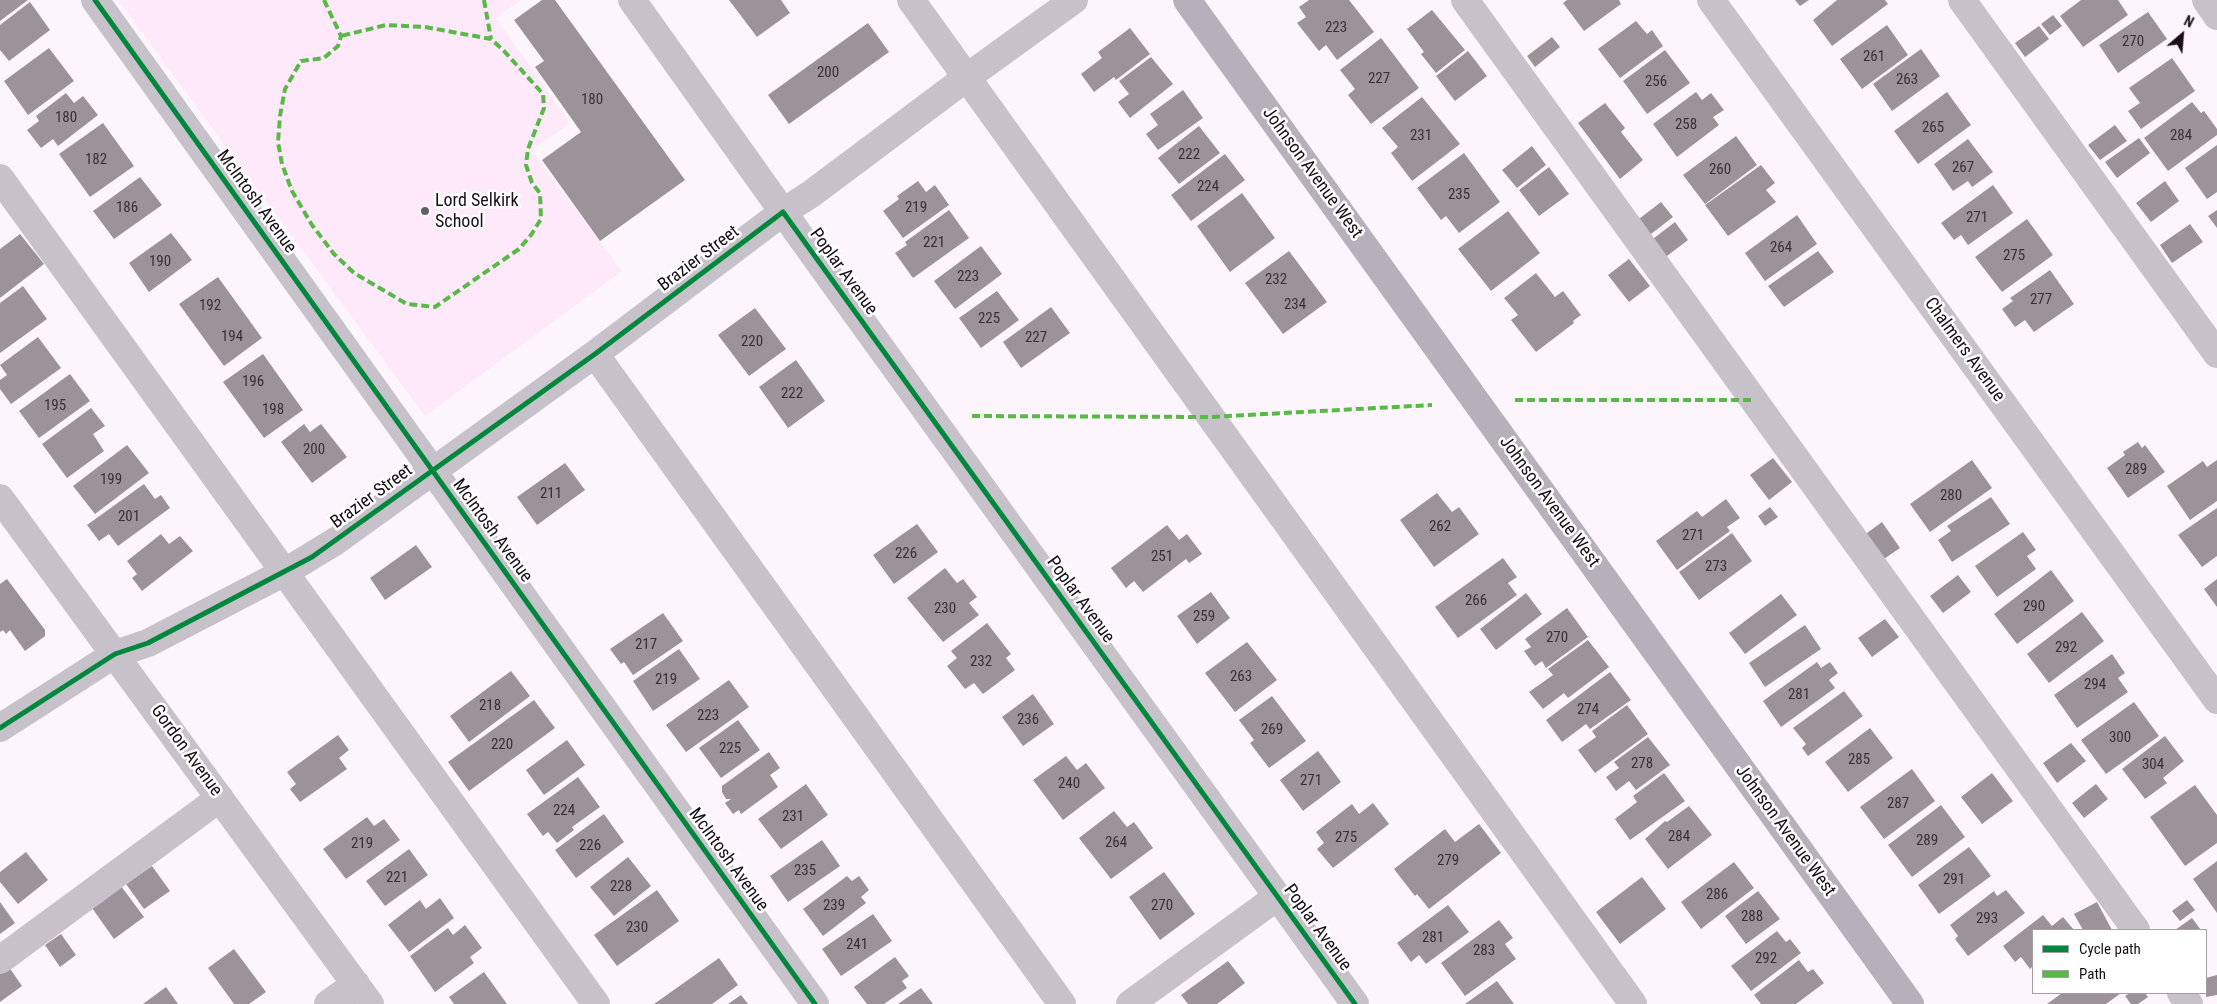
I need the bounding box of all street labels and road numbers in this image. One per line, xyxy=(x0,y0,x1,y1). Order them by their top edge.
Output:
street label: Johnson Avenue West xyxy=(1257,103,1367,243)
street label: McIntosh Avenue xyxy=(211,146,301,258)
street label: Brazier Street xyxy=(654,222,744,296)
street label: Poplar Avenue xyxy=(804,224,882,320)
street label: Chalmers Avenue xyxy=(1919,294,2009,406)
street label: Johnson Avenue West xyxy=(1494,432,1604,572)
street label: Brazier Street xyxy=(327,460,417,534)
street label: McIntosh Avenue xyxy=(447,475,537,587)
street label: Poplar Avenue xyxy=(1041,552,1119,648)
street label: Gordon Avenue xyxy=(146,701,226,801)
street label: Johnson Avenue West xyxy=(1730,761,1840,901)
street label: McIntosh Avenue xyxy=(683,804,773,916)
street label: Poplar Avenue xyxy=(1278,880,1356,976)

